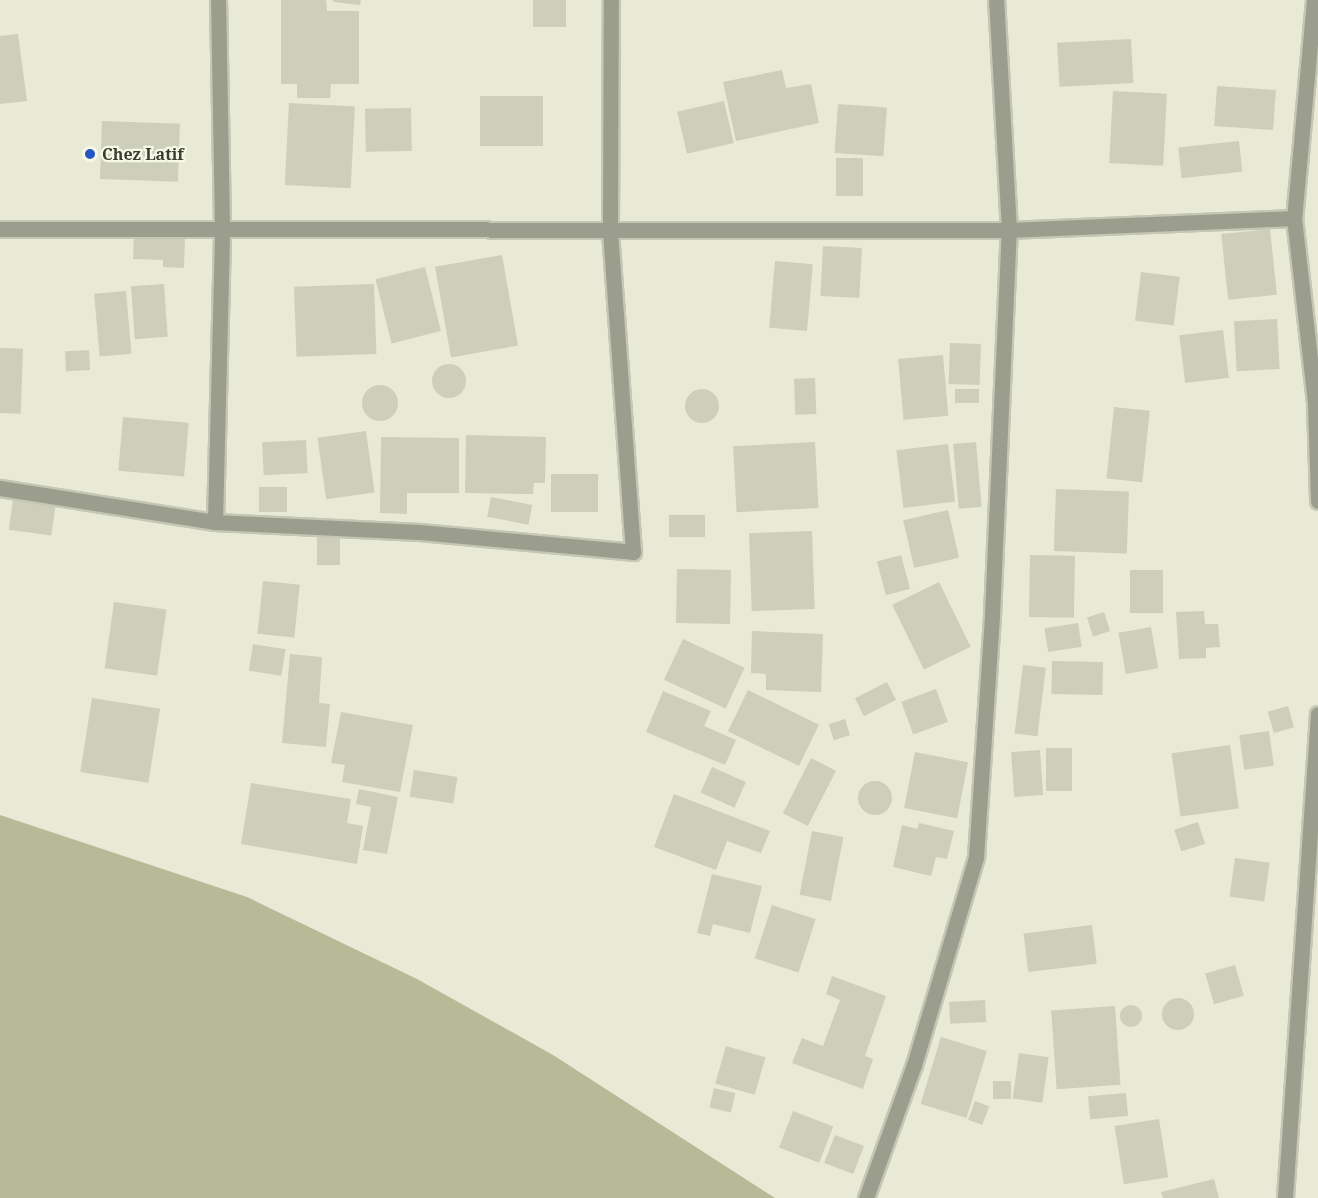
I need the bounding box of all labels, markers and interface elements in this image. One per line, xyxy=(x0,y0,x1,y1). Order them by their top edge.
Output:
place label: Chez Latif xyxy=(102,144,184,164)
marker: Chez Latif xyxy=(83,147,97,161)

